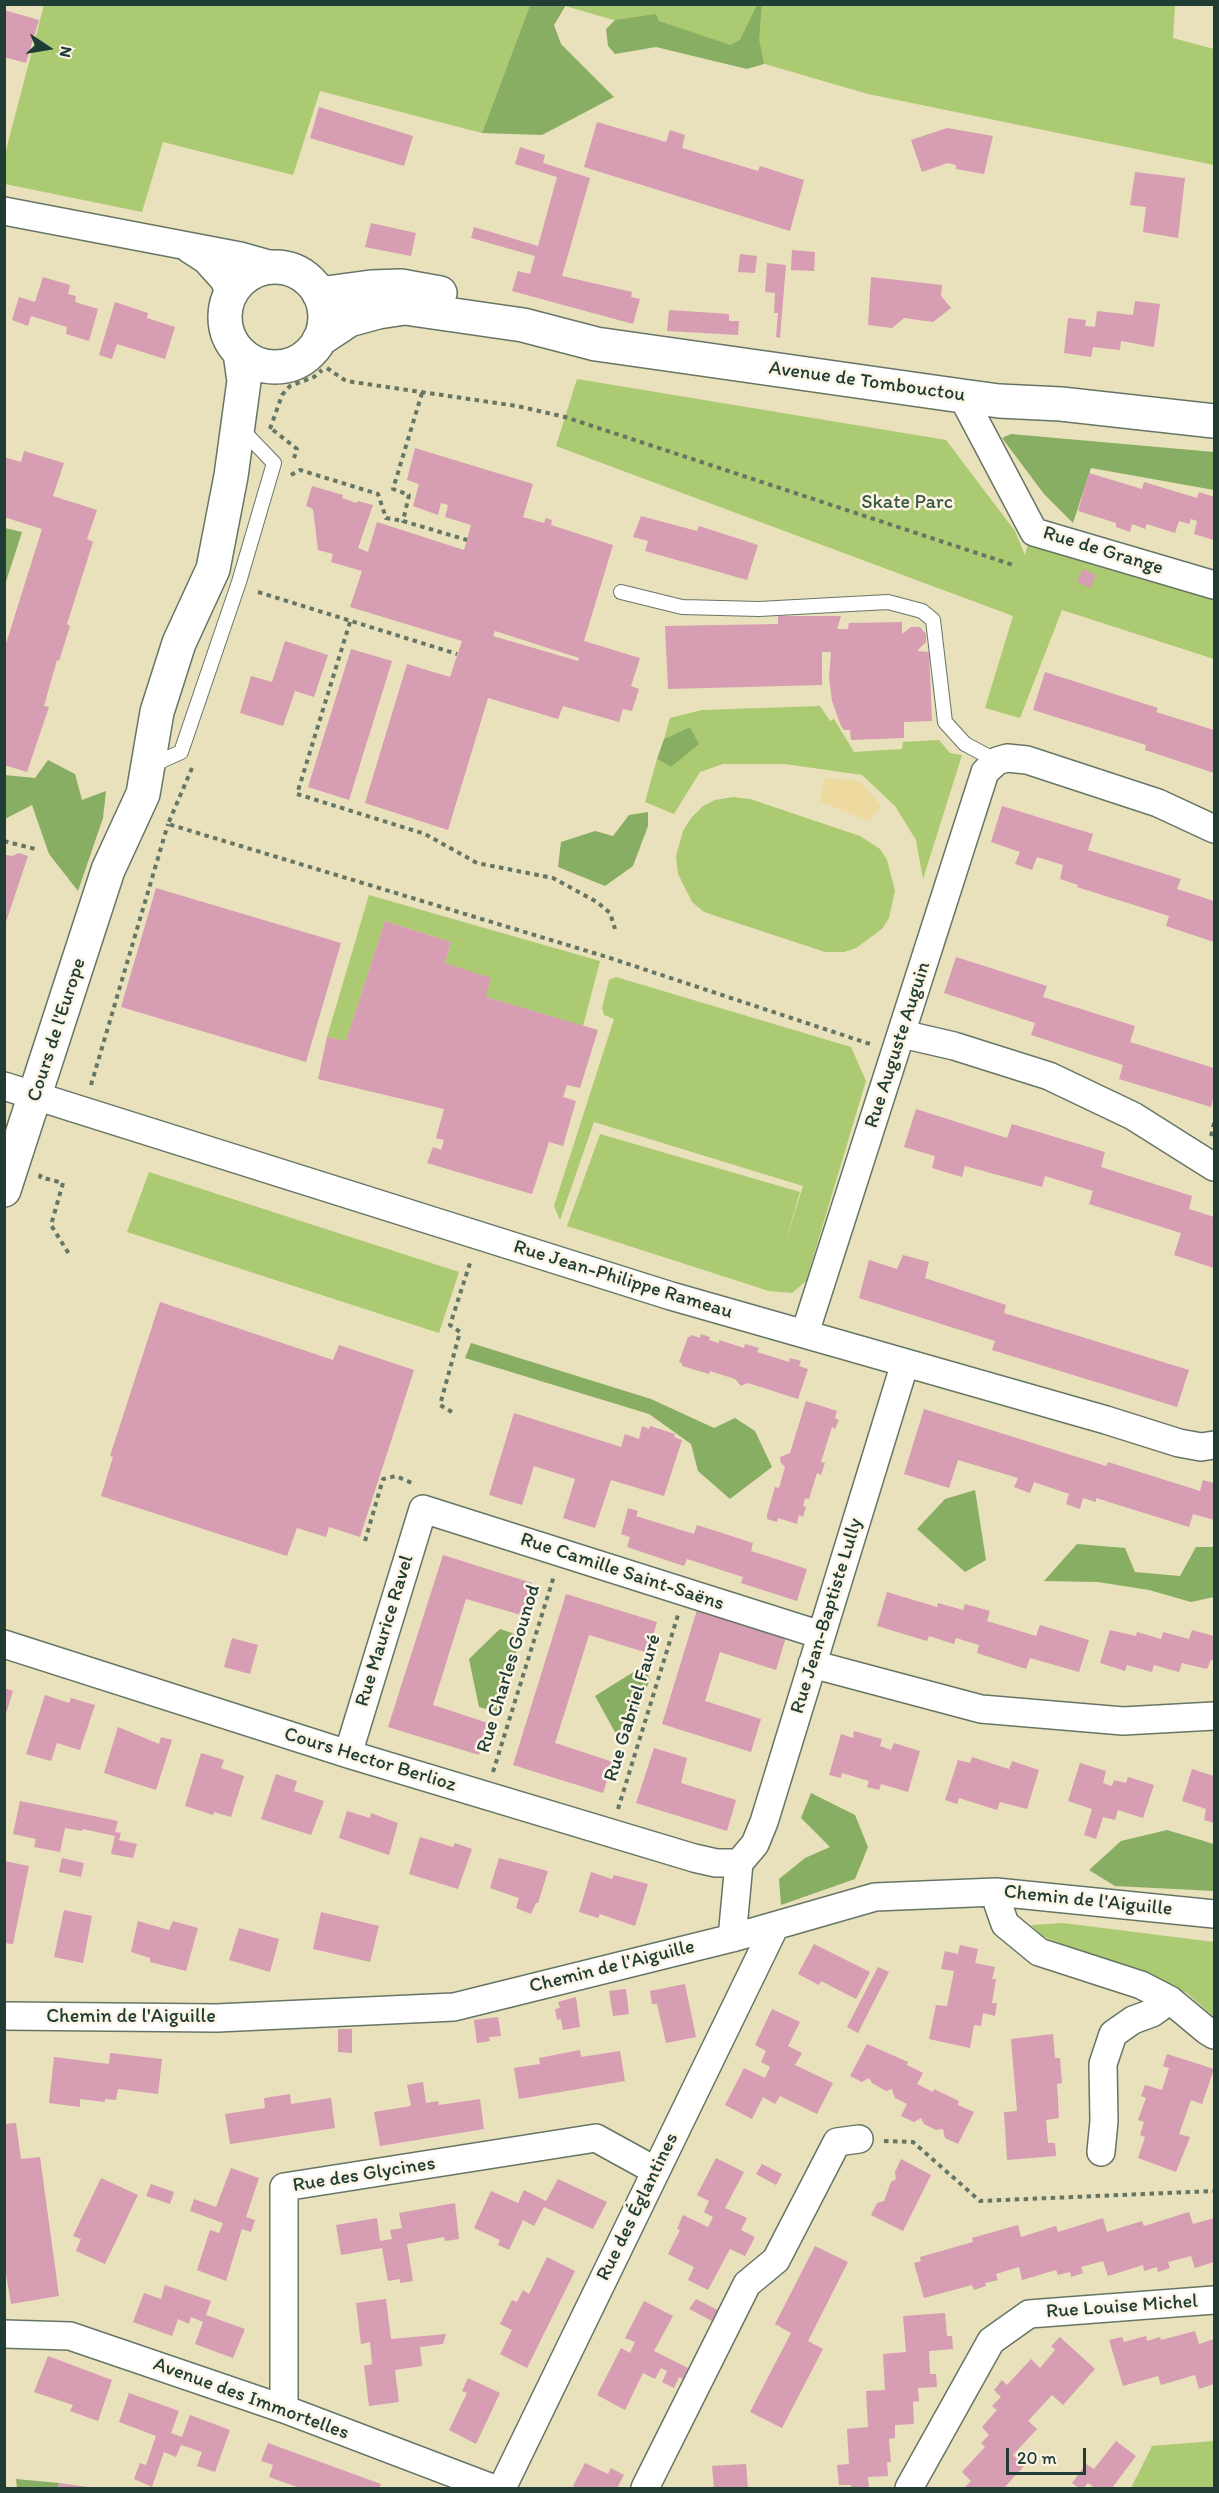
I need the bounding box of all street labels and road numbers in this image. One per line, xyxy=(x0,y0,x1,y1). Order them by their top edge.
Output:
street label: Avenue de Tombouctou xyxy=(767,356,967,408)
street label: Rue de Grange xyxy=(1040,521,1166,581)
street label: Cours de l'Europe xyxy=(22,955,92,1105)
street label: Rue Auguste Auguin xyxy=(860,959,936,1131)
street label: Rue Jean-Philippe Rameau xyxy=(511,1235,735,1325)
street label: Rue Jean-Baptiste Lully xyxy=(786,1515,868,1717)
street label: Rue Camille Saint-Saëns xyxy=(517,1528,727,1616)
street label: Rue Maurice Ravel xyxy=(351,1552,419,1710)
street label: Rue Charles Gounod xyxy=(472,1582,546,1756)
street label: Rue Gabriel Fauré xyxy=(599,1632,667,1784)
street label: Cours Hector Berlioz xyxy=(281,1722,459,1798)
street label: Chemin de l'Aiguille xyxy=(1002,1880,1174,1922)
street label: Chemin de l'Aiguille xyxy=(527,1935,697,1999)
street label: Chemin de l'Aiguille xyxy=(46,2005,216,2029)
street label: Rue des Églantines xyxy=(592,2129,684,2285)
street label: Rue des Glycines xyxy=(291,2152,437,2198)
street label: Rue Louise Michel xyxy=(1045,2290,1199,2324)
street label: Avenue des Immortelles xyxy=(150,2352,352,2446)

